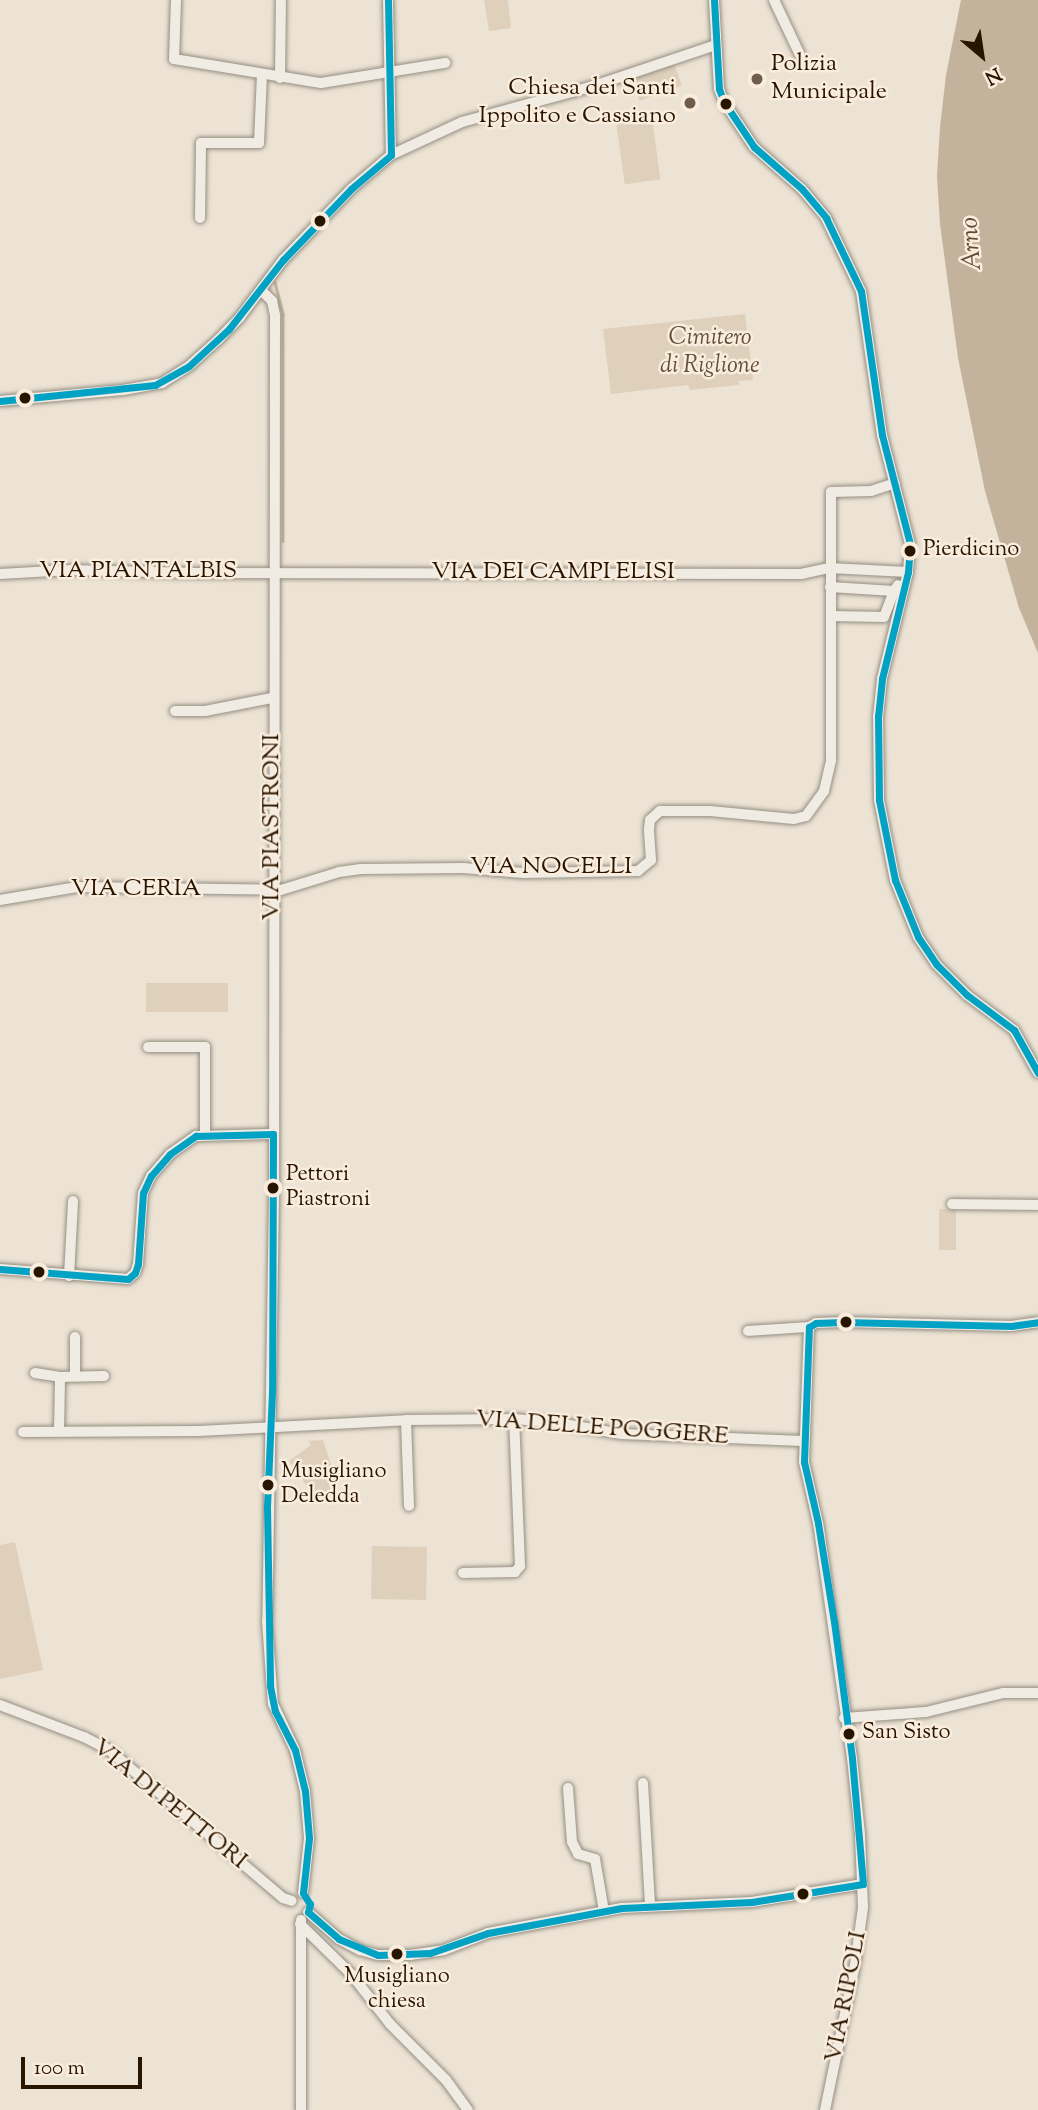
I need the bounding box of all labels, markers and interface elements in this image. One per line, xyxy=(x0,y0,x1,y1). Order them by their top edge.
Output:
north arrow xyxy=(947,21,1017,91)
place label: Polizia Municipale xyxy=(771,51,887,107)
text: N xyxy=(979,59,1006,90)
marker: Polizia Municipale xyxy=(749,71,765,87)
place label: Chiesa dei Santi Ippolito e Cassiano xyxy=(479,75,676,131)
marker: Chiesa dei Santi Ippolito e Cassiano xyxy=(682,95,698,111)
unlabelled marker xyxy=(719,97,733,111)
unlabelled marker xyxy=(313,214,327,228)
water label: Arno xyxy=(955,216,989,272)
park label: Cimitero di Riglione xyxy=(660,325,760,381)
unlabelled marker xyxy=(18,391,32,405)
place label: Pierdicino xyxy=(923,538,1019,564)
marker: Pierdicino xyxy=(903,544,917,558)
street label: VIA PIANTALBIS xyxy=(39,558,237,586)
street label: VIA DEI CAMPI ELISI xyxy=(431,559,675,587)
street label: VIA PIASTRONI xyxy=(259,733,287,921)
street label: VIA NOCELLI xyxy=(470,854,632,882)
street label: VIA CERIA xyxy=(71,876,201,904)
place label: Pettori Piastroni xyxy=(286,1162,370,1214)
marker: Pettori Piastroni xyxy=(266,1181,280,1195)
unlabelled marker xyxy=(32,1265,46,1279)
unlabelled marker xyxy=(839,1315,853,1329)
street label: VIA DELLE POGGERE xyxy=(475,1406,729,1452)
place label: Musigliano Deledda xyxy=(281,1459,386,1510)
marker: Musigliano Deledda xyxy=(261,1478,275,1492)
place label: San Sisto xyxy=(862,1721,951,1747)
marker: San Sisto xyxy=(842,1727,856,1741)
street label: VIA DI PETTORI xyxy=(86,1734,252,1876)
unlabelled marker xyxy=(796,1887,810,1901)
street label: VIA RIPOLI xyxy=(820,1929,874,2065)
marker: Musigliano chiesa xyxy=(390,1947,404,1961)
place label: Musigliano chiesa xyxy=(344,1964,450,2016)
scale bar xyxy=(24,2044,145,2088)
text: 100 m xyxy=(34,2054,85,2084)

